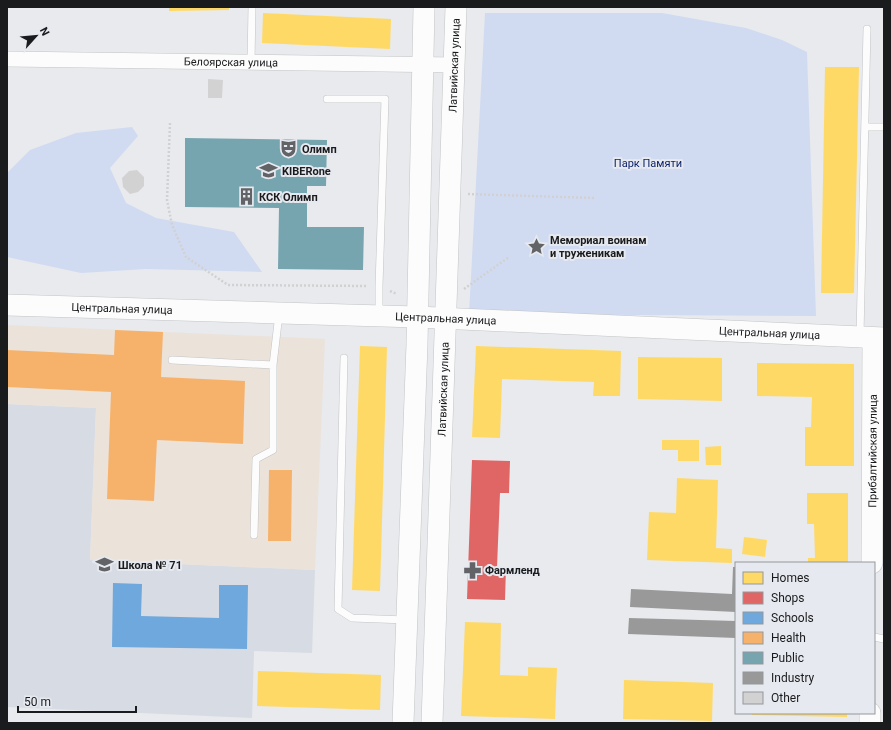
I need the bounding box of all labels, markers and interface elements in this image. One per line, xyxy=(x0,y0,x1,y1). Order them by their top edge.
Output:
north arrow xyxy=(16,16,56,56)
street label: Латвийская улица xyxy=(446,18,463,113)
text: N xyxy=(37,25,52,38)
street label: Белоярская улица xyxy=(184,55,278,70)
theatre icon: Олимп xyxy=(279,139,299,159)
place label: Олимп xyxy=(302,143,337,156)
park label: Парк Памяти xyxy=(614,157,682,170)
school or university icon: KIBERone xyxy=(259,161,279,181)
place label: KIBERone xyxy=(282,165,331,178)
building icon: КСК Олимп xyxy=(236,187,256,207)
place label: КСК Олимп xyxy=(259,191,318,204)
place label: Мемориал воинам и труженикам xyxy=(550,234,647,260)
place icon: Мемориал воинам и труженикам xyxy=(527,236,547,256)
street label: Центральная улица xyxy=(71,301,173,317)
street label: Центральная улица xyxy=(395,310,497,328)
street label: Центральная улица xyxy=(719,325,820,342)
street label: Латвийская улица xyxy=(436,342,452,437)
street label: Прибалтийская улица xyxy=(866,394,880,508)
school or university icon: Школа № 71 xyxy=(95,555,115,575)
place label: Школа № 71 xyxy=(118,559,182,572)
pharmacy icon: Фармленд xyxy=(462,560,482,580)
legend xyxy=(735,562,875,714)
place label: Фармленд xyxy=(485,564,540,577)
text: Homes xyxy=(771,571,809,585)
text: Shops xyxy=(771,591,805,605)
text: Schools xyxy=(771,611,814,625)
text: Health xyxy=(771,631,806,645)
text: Public xyxy=(771,651,804,665)
text: Industry xyxy=(771,671,815,685)
scale bar xyxy=(18,688,136,714)
text: Other xyxy=(771,691,800,705)
text: 50 m xyxy=(24,695,51,709)

